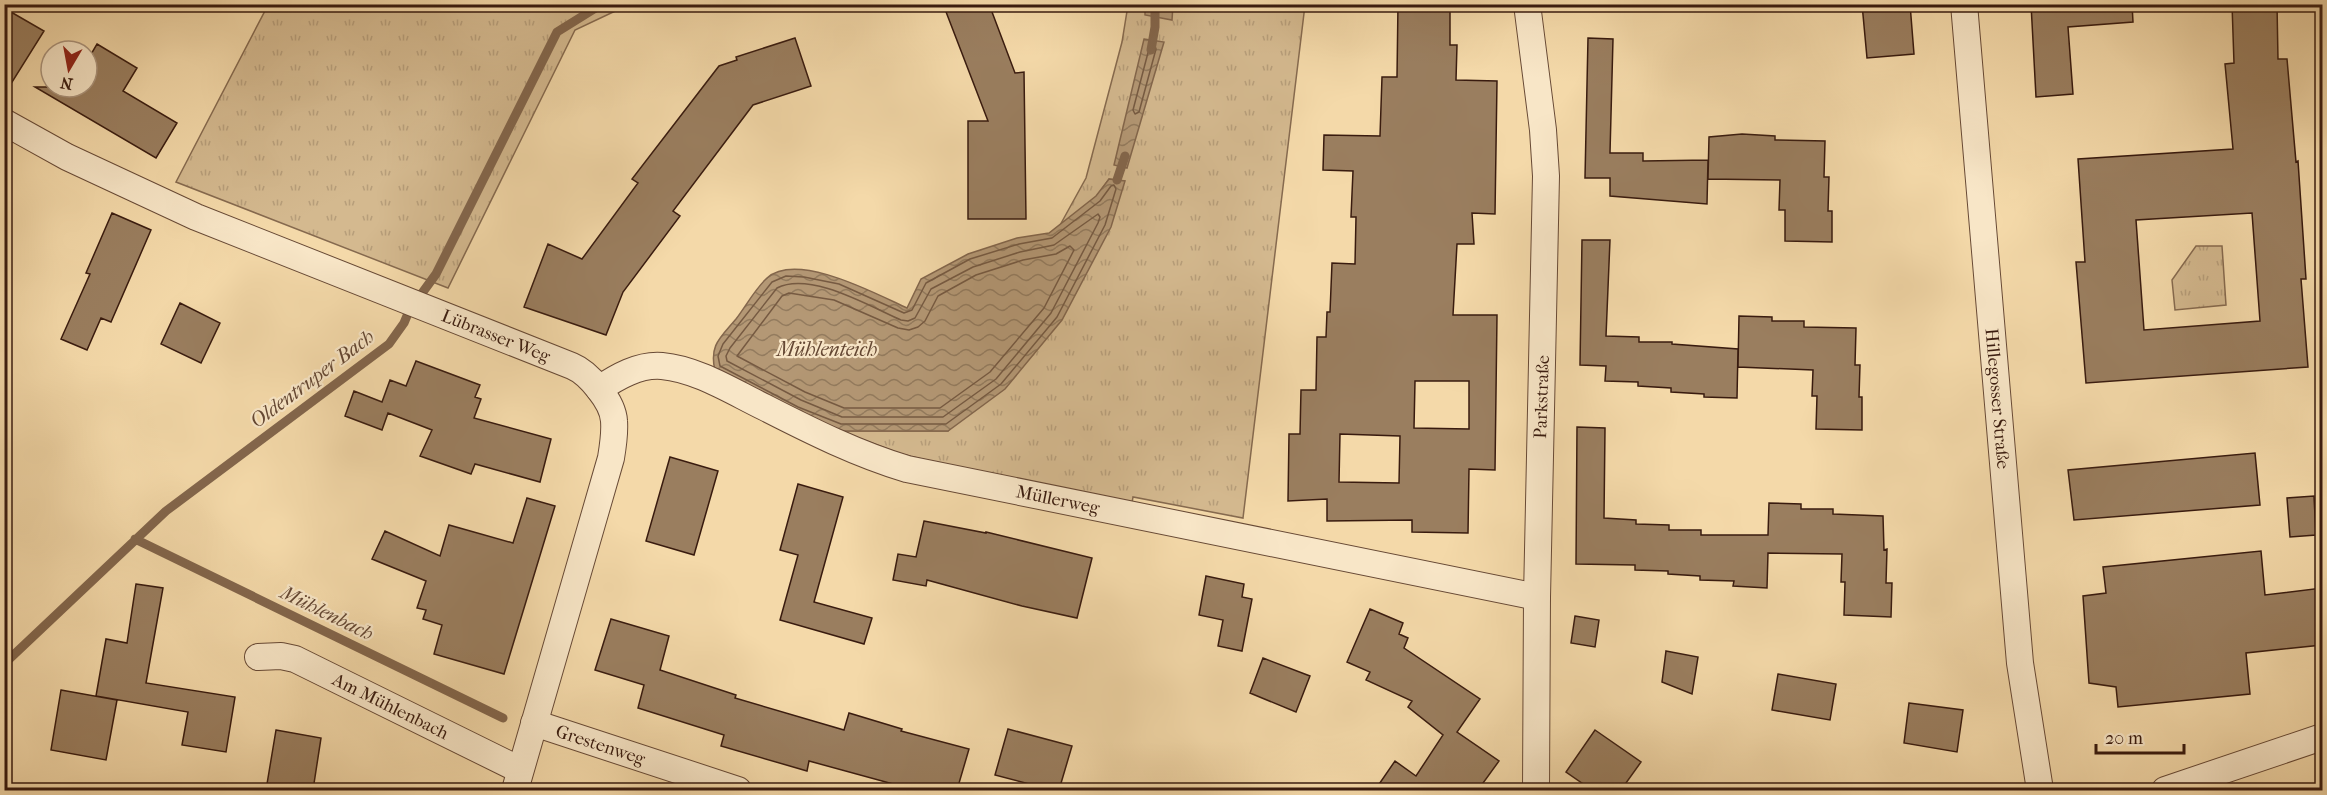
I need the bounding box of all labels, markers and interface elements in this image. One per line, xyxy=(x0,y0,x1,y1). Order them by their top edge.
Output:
north arrow xyxy=(39,39,99,99)
text: N xyxy=(58,73,74,94)
street label: Lübrasser Weg xyxy=(439,305,554,367)
water label: Oldentruper Bach xyxy=(246,325,378,433)
street label: Hillegosser Straße xyxy=(1981,327,2014,470)
water label: Mühlenteich xyxy=(775,338,877,361)
street label: Parkstraße xyxy=(1530,355,1554,439)
street label: Müllerweg xyxy=(1014,481,1102,518)
water label: Mühlenbach xyxy=(275,580,377,645)
street label: Am Mühlenbach xyxy=(328,668,452,744)
scale bar xyxy=(2096,717,2184,755)
street label: Grestenweg xyxy=(553,720,648,769)
text: 20 m xyxy=(2105,728,2143,749)

